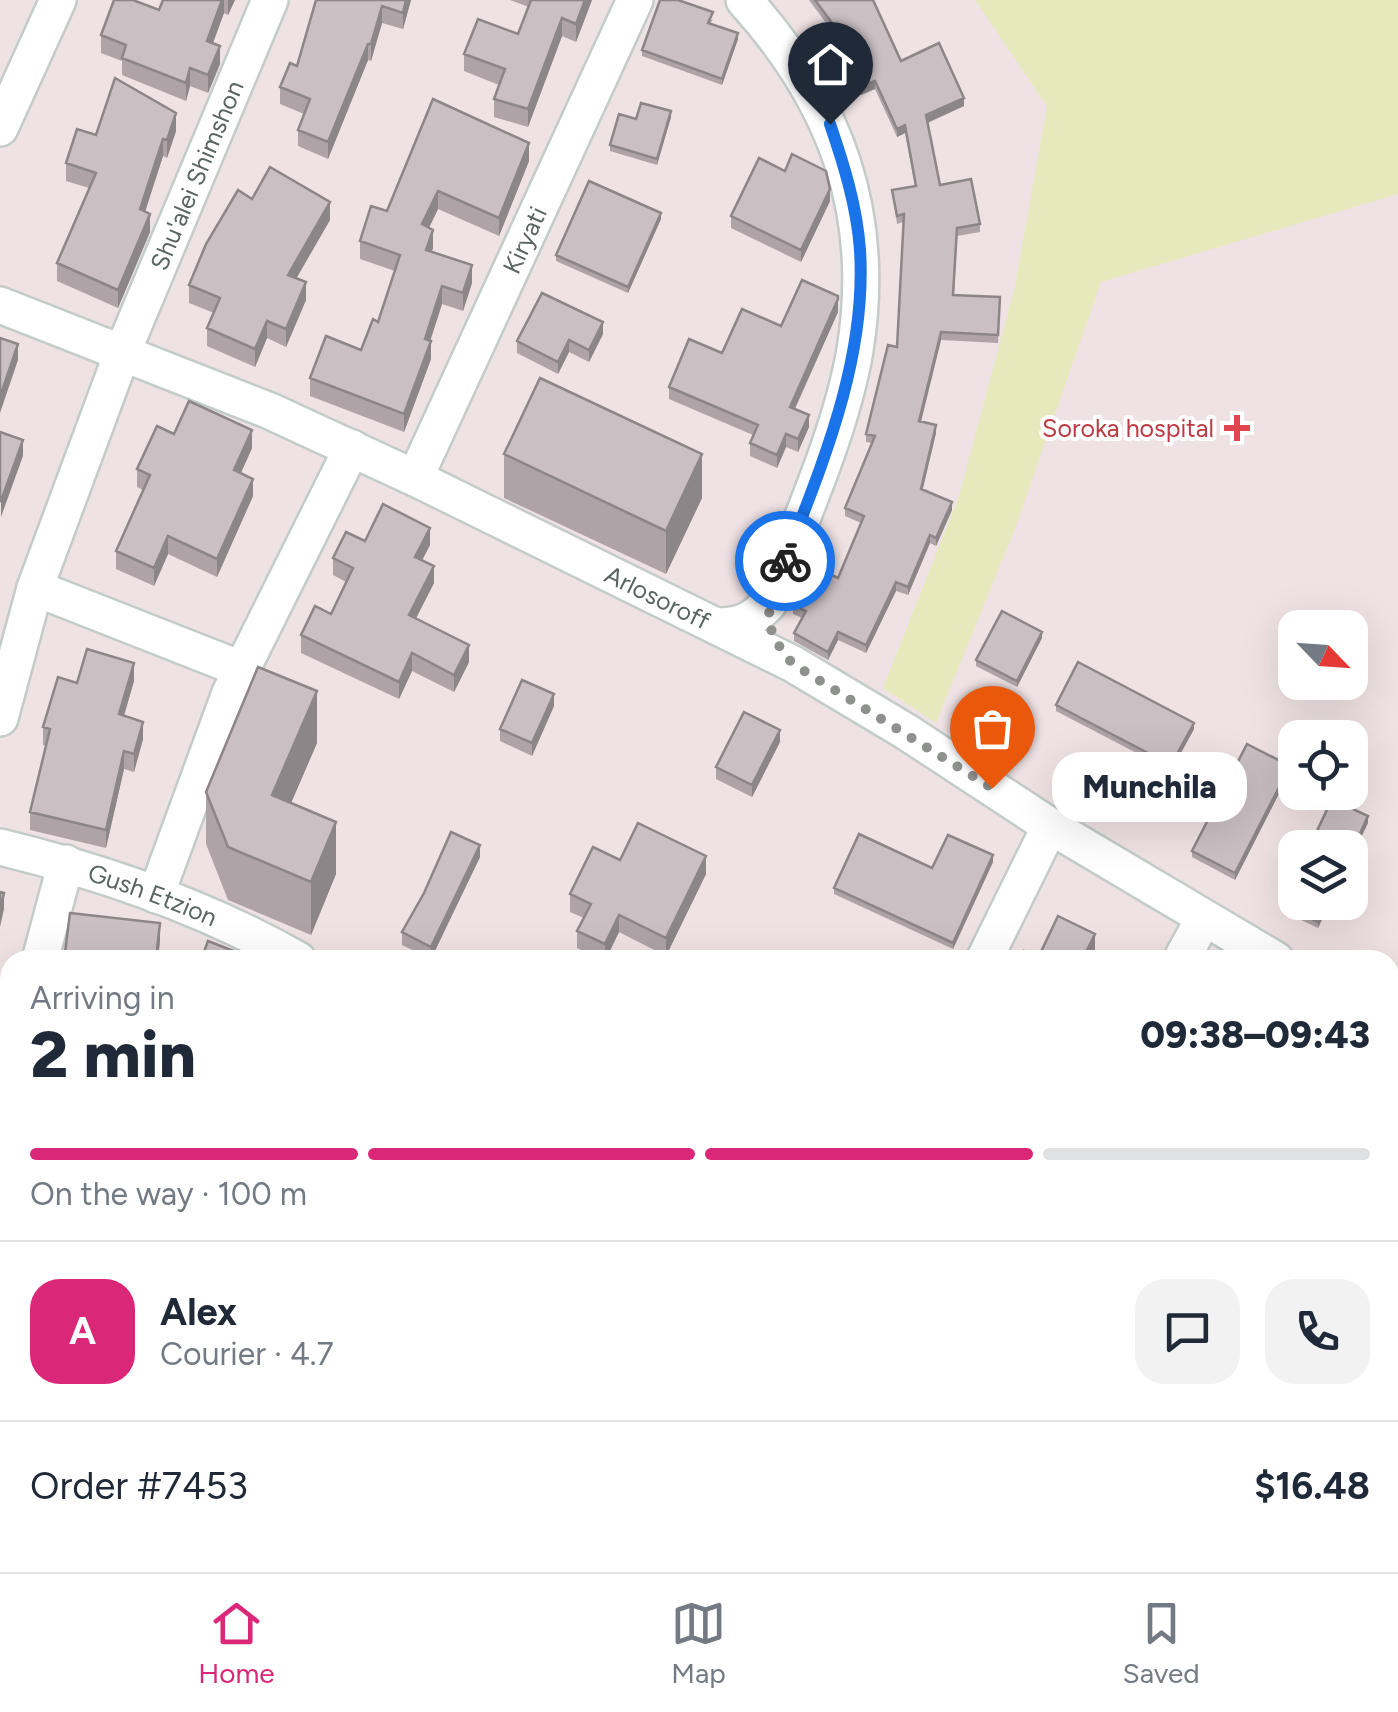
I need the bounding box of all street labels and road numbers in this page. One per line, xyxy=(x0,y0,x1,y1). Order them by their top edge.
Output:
street label: Shu'alei Shimshon xyxy=(144,76,250,275)
street label: Kiryati xyxy=(496,202,553,278)
street label: Arlosoroff xyxy=(600,559,715,636)
street label: Gush Etzion xyxy=(84,857,222,932)

